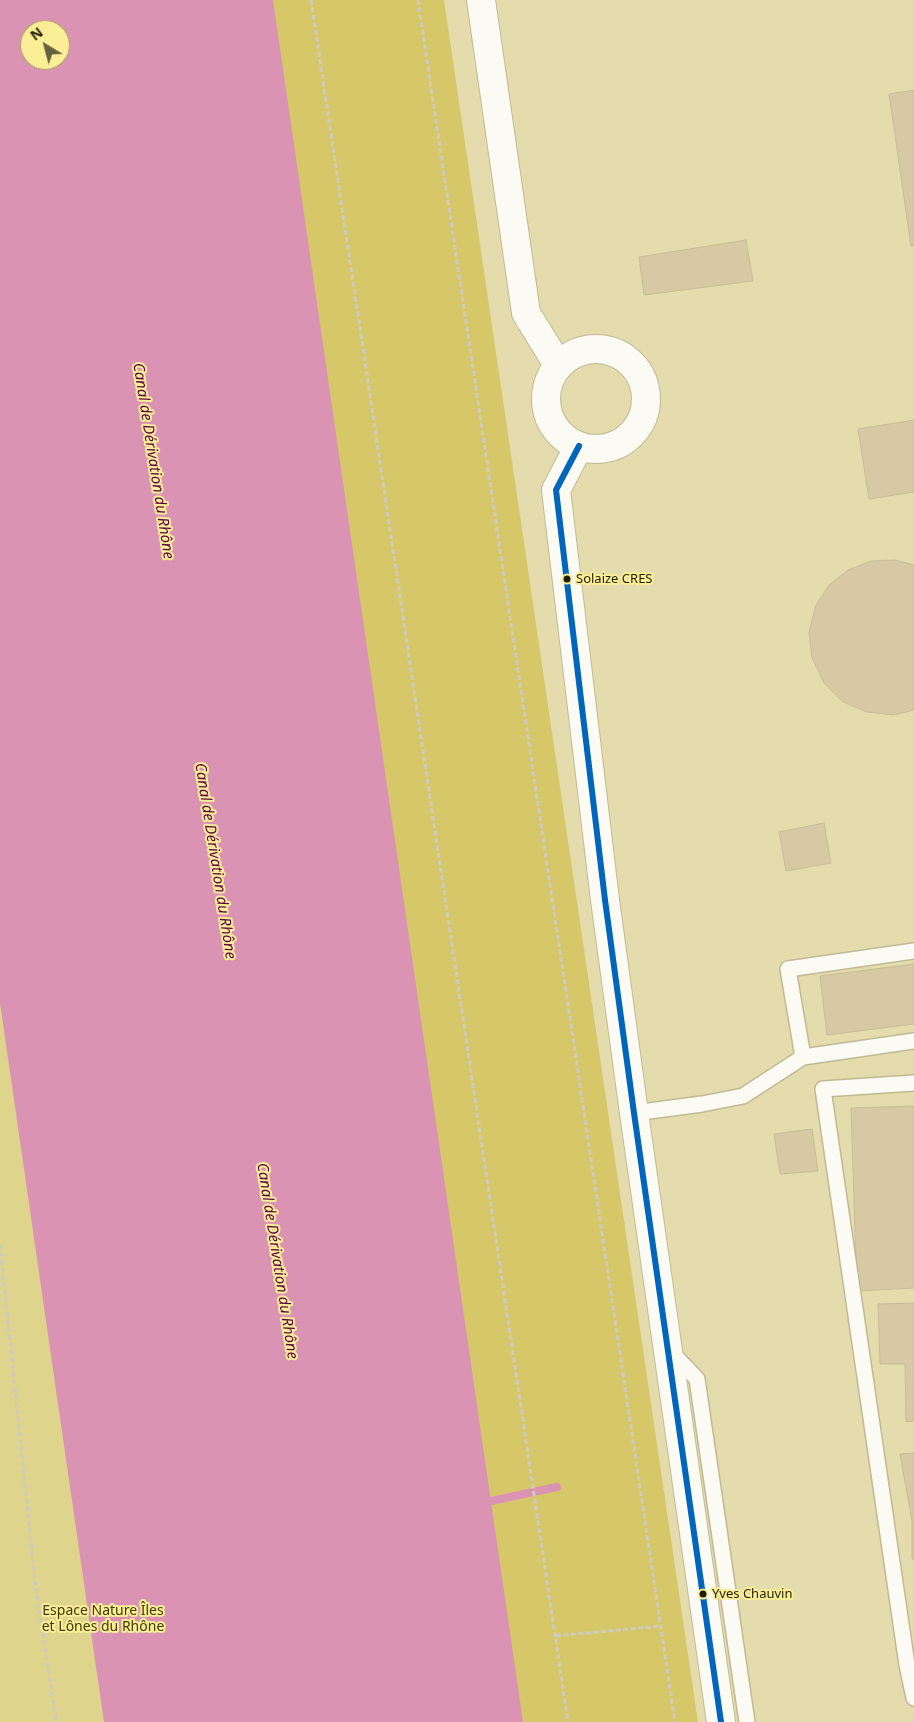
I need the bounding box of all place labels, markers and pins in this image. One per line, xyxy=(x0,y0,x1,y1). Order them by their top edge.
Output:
place label: Solaize CRES xyxy=(576,571,652,587)
marker: Solaize CRES xyxy=(562,574,572,584)
place label: Yves Chauvin xyxy=(712,1586,792,1602)
marker: Yves Chauvin xyxy=(698,1589,708,1599)

